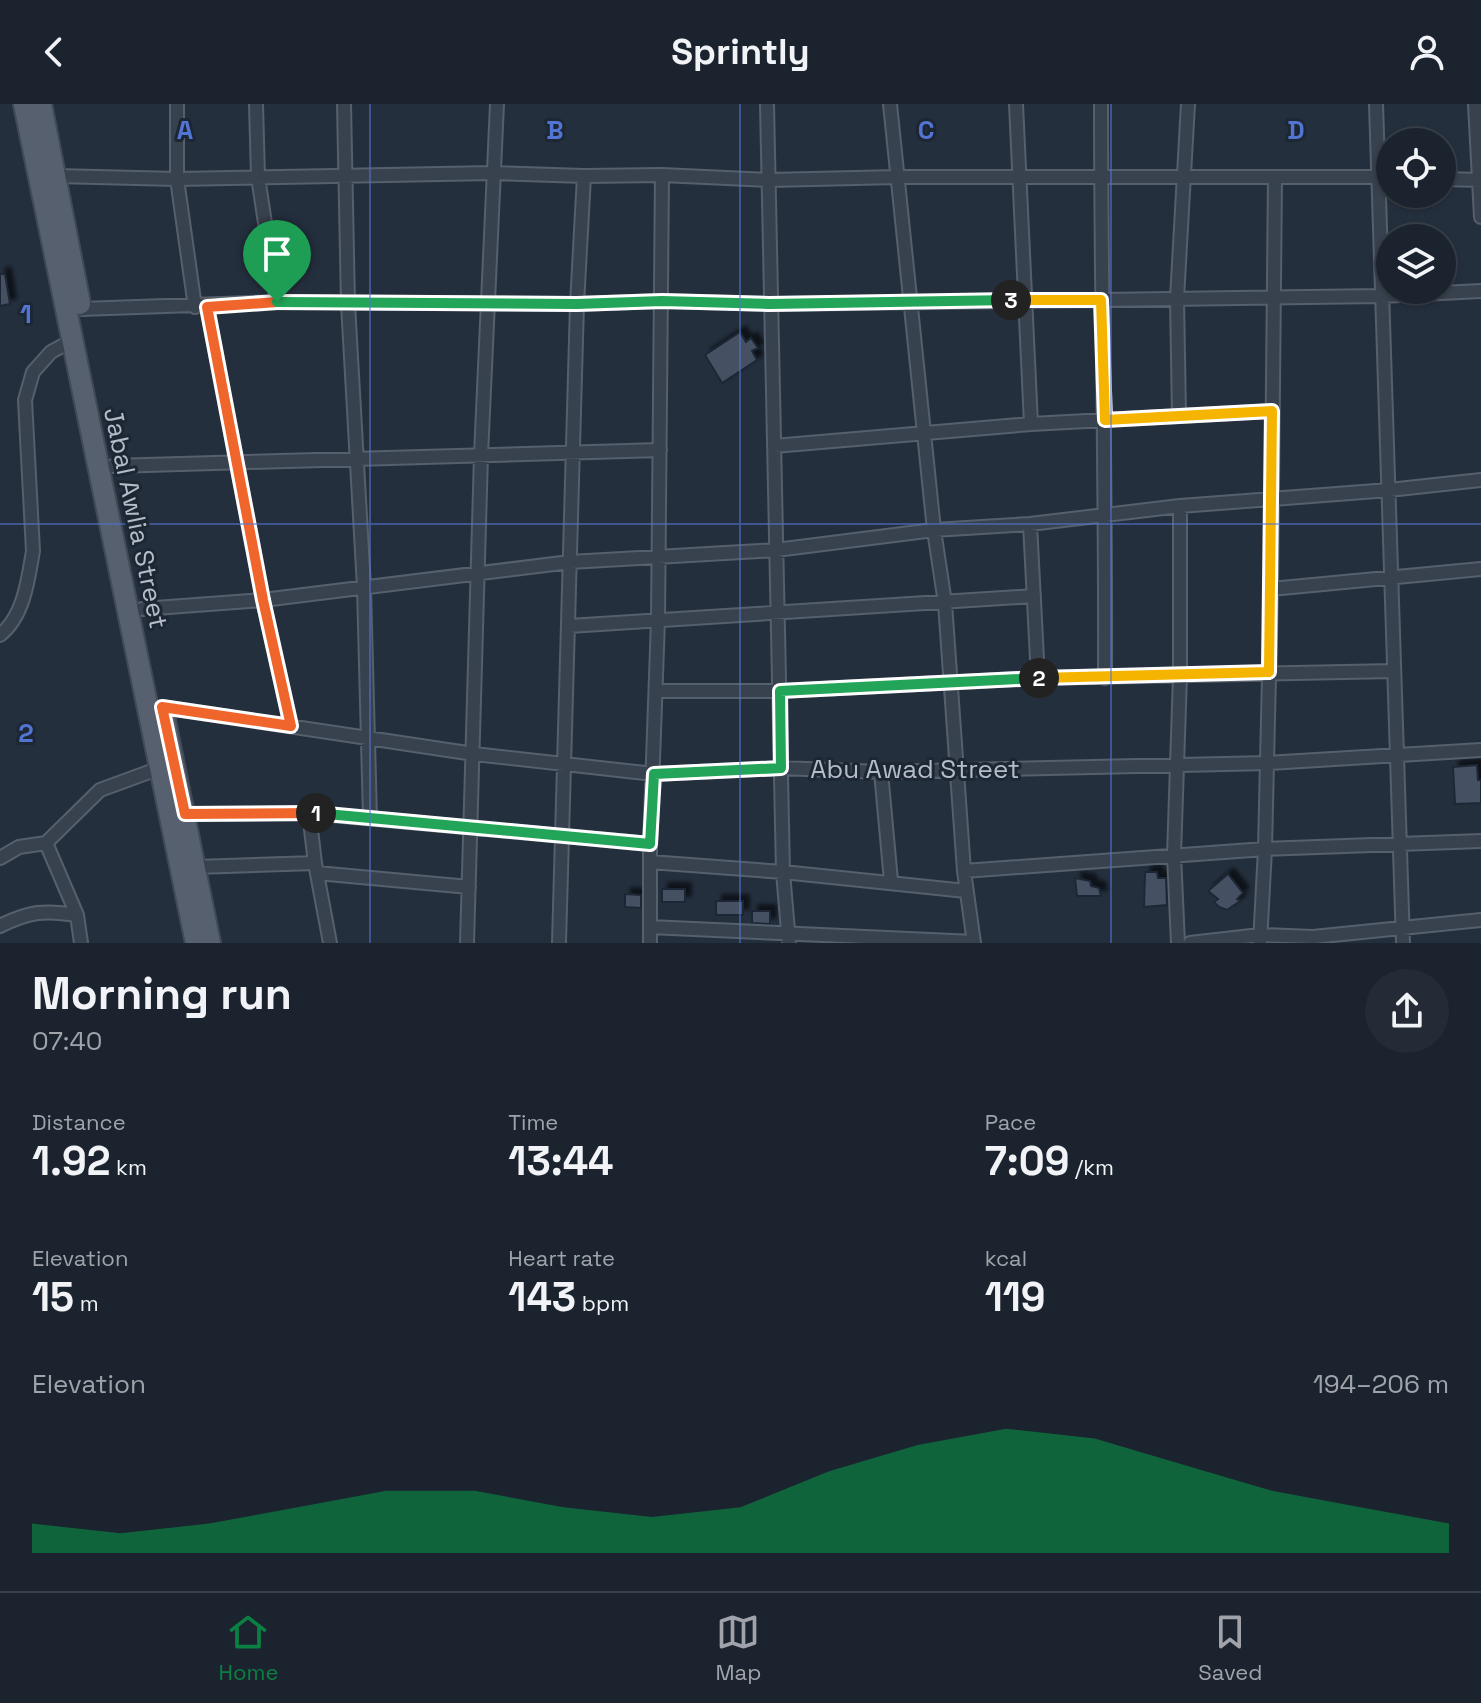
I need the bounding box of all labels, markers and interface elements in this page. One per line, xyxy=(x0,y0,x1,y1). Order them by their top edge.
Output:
text: Sprintly xyxy=(671,29,810,75)
icon: back xyxy=(32,30,76,74)
icon: person xyxy=(1405,30,1449,74)
text: A xyxy=(177,113,194,147)
text: B xyxy=(546,113,564,147)
text: C xyxy=(918,113,934,147)
text: D xyxy=(1287,113,1305,147)
map controls xyxy=(1376,128,1456,304)
button: locate xyxy=(1376,128,1456,208)
pin xyxy=(243,220,311,302)
button: layers xyxy=(1376,224,1456,304)
icon: arrive xyxy=(255,232,299,276)
pin: 3 xyxy=(991,280,1031,320)
text: 3 xyxy=(1004,286,1018,314)
text: 1 xyxy=(20,297,32,331)
street label: Jabal Awlia Street xyxy=(96,404,176,632)
pin: 2 xyxy=(1019,658,1059,698)
text: 2 xyxy=(1032,664,1046,692)
text: 2 xyxy=(18,716,34,750)
street label: Abu Awad Street xyxy=(810,752,1020,786)
pin: 1 xyxy=(296,793,336,833)
text: 1 xyxy=(311,799,321,827)
text: Morning run xyxy=(32,966,292,1022)
button: share xyxy=(1365,969,1449,1053)
text: 07:40 xyxy=(32,1024,102,1058)
text: Distance xyxy=(32,1108,126,1136)
text: Time xyxy=(508,1108,558,1136)
text: Pace xyxy=(985,1108,1036,1136)
text: 1.92 xyxy=(32,1136,110,1187)
text: 13:44 xyxy=(508,1136,614,1187)
text: 7:09 xyxy=(985,1136,1069,1187)
text: km xyxy=(110,1153,147,1181)
text: /km xyxy=(1069,1153,1114,1181)
text: Elevation xyxy=(32,1244,128,1272)
text: Heart rate xyxy=(508,1244,615,1272)
text: kcal xyxy=(985,1244,1027,1272)
text: 15 xyxy=(32,1272,74,1323)
text: 143 xyxy=(508,1272,576,1323)
text: 119 xyxy=(985,1272,1046,1323)
text: m xyxy=(74,1289,99,1317)
text: bpm xyxy=(576,1289,629,1317)
text: Elevation xyxy=(32,1367,146,1401)
text: 194–206 m xyxy=(1313,1367,1449,1401)
tab: Home xyxy=(219,1610,278,1686)
tab: Map xyxy=(715,1610,761,1686)
tab: Saved xyxy=(1198,1610,1263,1686)

